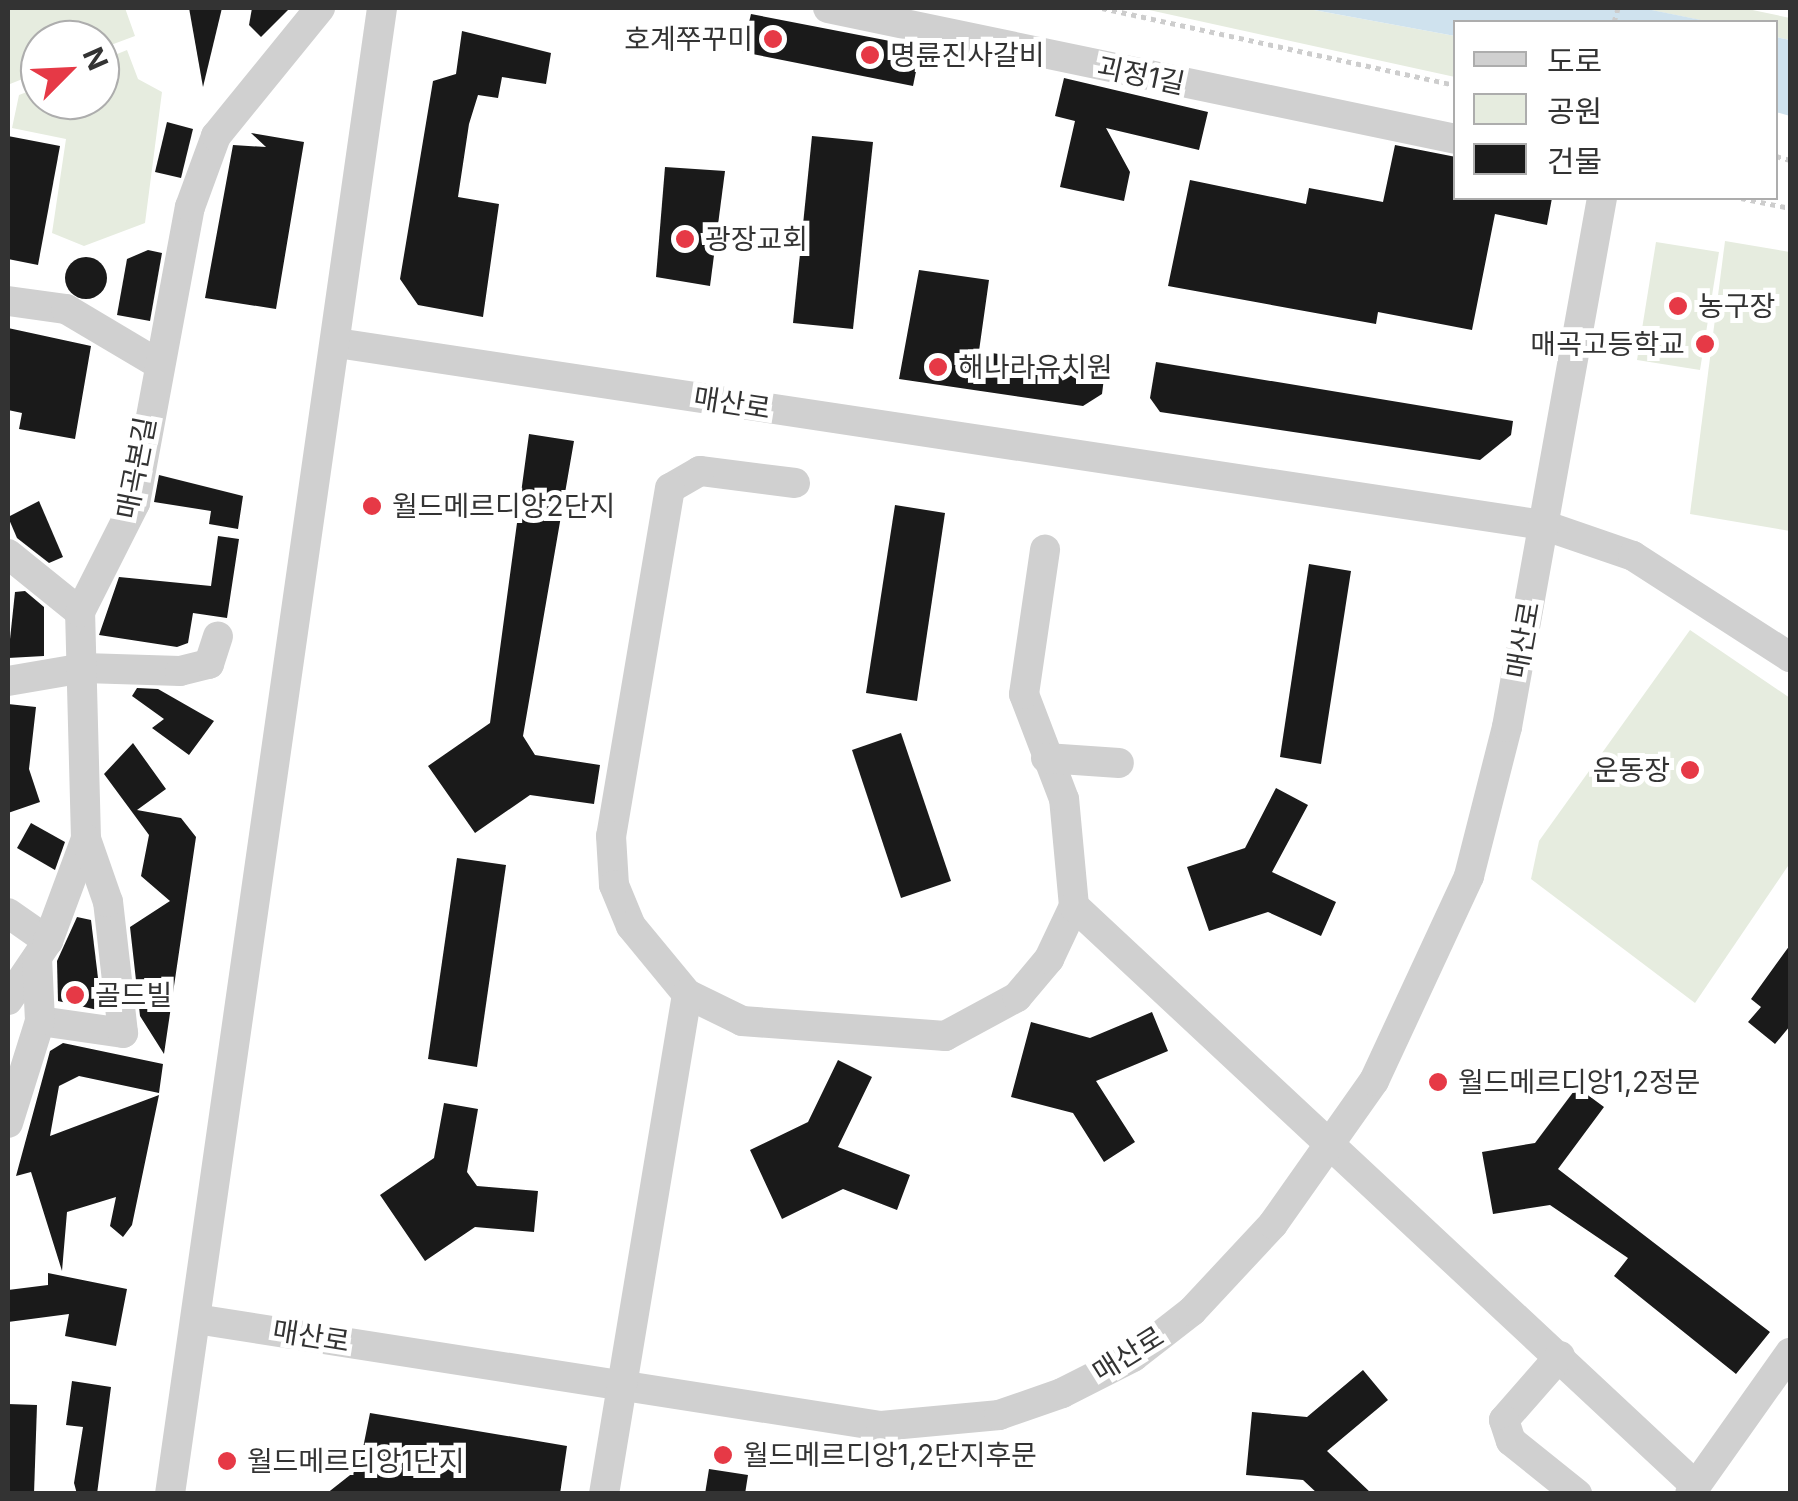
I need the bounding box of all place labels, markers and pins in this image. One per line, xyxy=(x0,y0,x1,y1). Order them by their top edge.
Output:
place label: 호계쭈꾸미 xyxy=(624,22,753,56)
marker: 호계쭈꾸미 xyxy=(762,28,784,50)
place label: 명륜진사갈비 xyxy=(890,38,1045,72)
marker: 명륜진사갈비 xyxy=(859,44,881,66)
place label: 광장교회 xyxy=(705,222,808,256)
marker: 광장교회 xyxy=(674,228,696,250)
place label: 농구장 xyxy=(1698,289,1775,323)
marker: 농구장 xyxy=(1667,295,1689,317)
place label: 매곡고등학교 xyxy=(1530,327,1685,361)
marker: 매곡고등학교 xyxy=(1694,333,1716,355)
place label: 해나라유치원 xyxy=(958,350,1113,384)
marker: 해나라유치원 xyxy=(927,356,949,378)
place label: 월드메르디앙2단지 xyxy=(392,489,615,523)
marker: 월드메르디앙2단지 xyxy=(361,495,383,517)
place label: 운동장 xyxy=(1593,753,1670,787)
marker: 운동장 xyxy=(1679,759,1701,781)
place label: 골드빌 xyxy=(95,978,172,1012)
marker: 골드빌 xyxy=(64,984,86,1006)
place label: 월드메르디앙1,2정문 xyxy=(1458,1065,1701,1099)
marker: 월드메르디앙1,2정문 xyxy=(1427,1071,1449,1093)
place label: 월드메르디앙1,2단지후문 xyxy=(743,1438,1037,1472)
place label: 월드메르디앙1단지 xyxy=(247,1444,464,1478)
marker: 월드메르디앙1,2단지후문 xyxy=(712,1444,734,1466)
marker: 월드메르디앙1단지 xyxy=(216,1450,238,1472)

